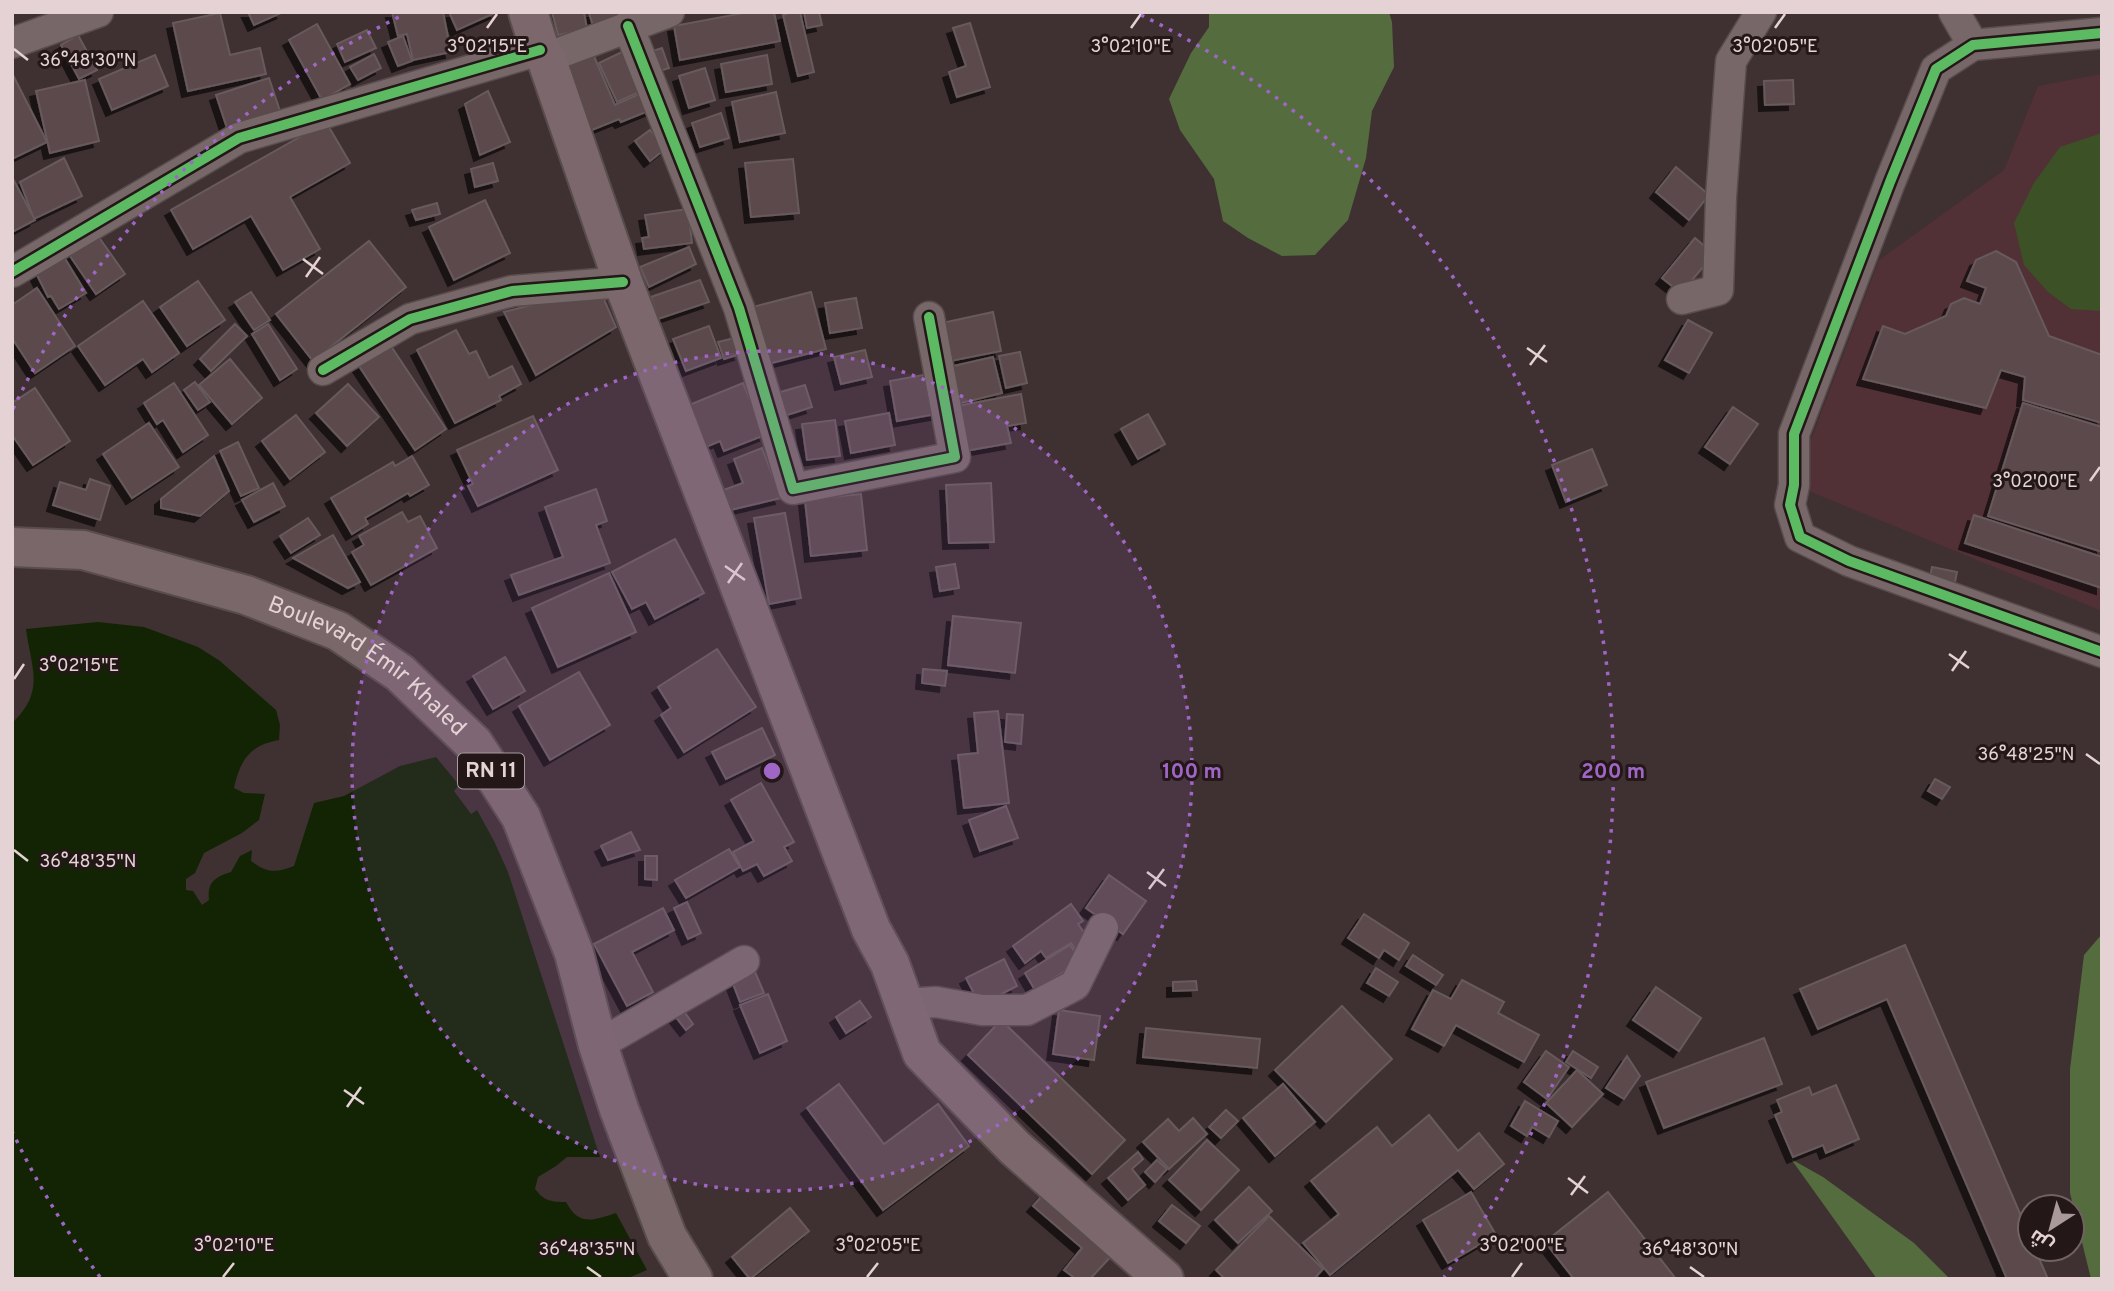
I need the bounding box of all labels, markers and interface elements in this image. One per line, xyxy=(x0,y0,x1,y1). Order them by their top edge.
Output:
text: 3°02'15"E xyxy=(447,36,527,59)
text: 3°02'10"E xyxy=(1091,36,1171,59)
text: 3°02'05"E xyxy=(1732,36,1818,59)
text: 36°48'30"N xyxy=(39,50,137,73)
text: 3°02'00"E xyxy=(1992,471,2078,494)
street label: Boulevard Émir Khaled xyxy=(263,590,472,743)
text: 3°02'15"E xyxy=(39,655,119,678)
text: 36°48'25"N xyxy=(1977,744,2075,767)
road number: RN 11 xyxy=(458,754,524,788)
centre of rings xyxy=(760,759,784,783)
text: 100 m xyxy=(1162,759,1222,786)
text: 200 m xyxy=(1581,759,1645,786)
text: 36°48'35"N xyxy=(40,851,137,874)
north arrow xyxy=(2016,1193,2086,1263)
text: ش xyxy=(2025,1223,2059,1257)
text: 3°02'10"E xyxy=(194,1235,274,1258)
text: 3°02'05"E xyxy=(835,1235,921,1258)
text: 3°02'00"E xyxy=(1479,1235,1565,1258)
text: 36°48'35"N xyxy=(539,1239,636,1262)
text: 36°48'30"N xyxy=(1641,1239,1739,1262)

